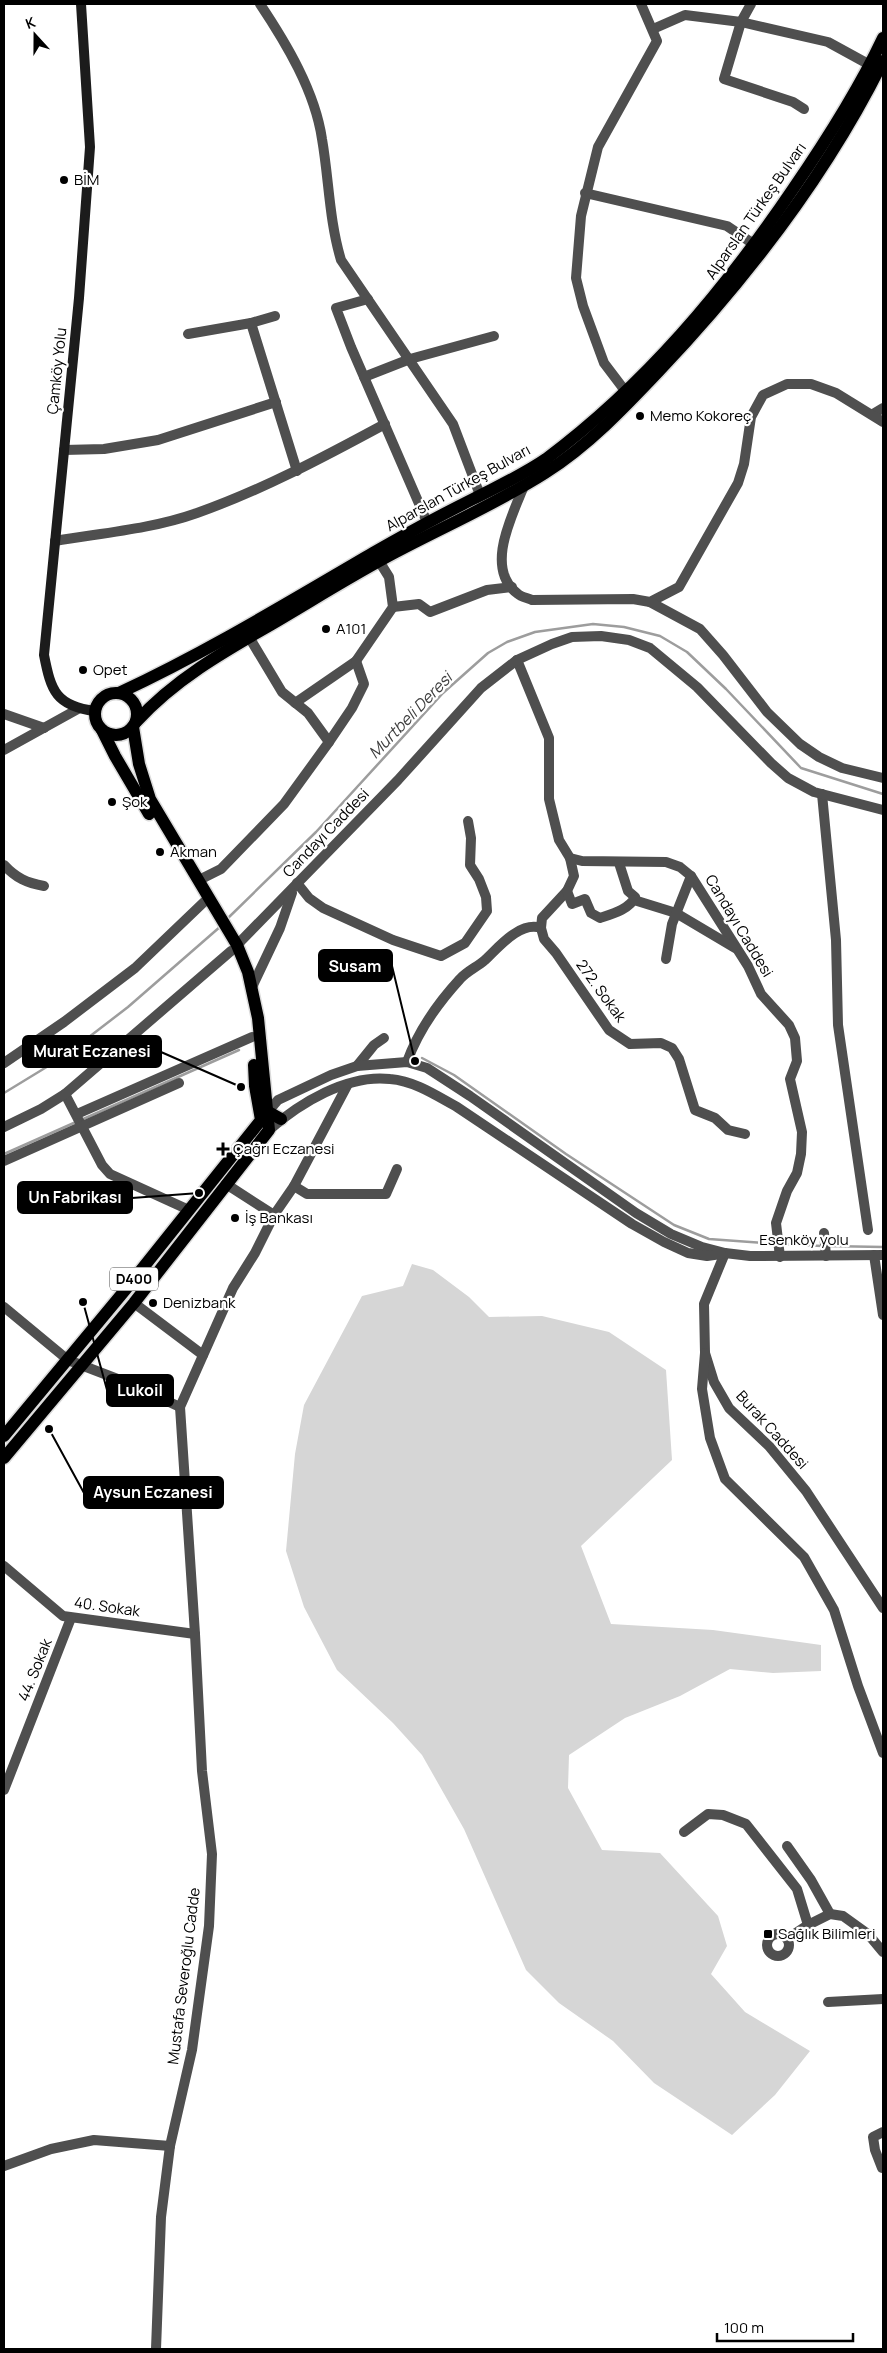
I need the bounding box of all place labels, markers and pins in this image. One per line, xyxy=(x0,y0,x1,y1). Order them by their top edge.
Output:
place label: BİM xyxy=(74,169,99,190)
marker: BİM xyxy=(58,174,70,186)
place label: Memo Kokoreç xyxy=(650,405,751,426)
marker: Memo Kokoreç xyxy=(634,410,646,422)
place label: A101 xyxy=(336,618,366,639)
marker: A101 xyxy=(320,623,332,635)
place label: Opet xyxy=(93,659,128,680)
marker: Opet xyxy=(77,664,89,676)
place label: Şok xyxy=(122,791,148,812)
marker: Şok xyxy=(106,796,118,808)
place label: Akman xyxy=(170,841,217,862)
marker: Akman xyxy=(154,846,166,858)
callout: Susam xyxy=(319,950,392,981)
callout: Murat Eczanesi xyxy=(23,1036,161,1067)
place label: Çağrı Eczanesi xyxy=(233,1138,335,1159)
marker: Çağrı Eczanesi xyxy=(217,1143,229,1155)
callout: Un Fabrikası xyxy=(18,1182,132,1213)
place label: İş Bankası xyxy=(245,1207,313,1228)
marker: İş Bankası xyxy=(229,1212,241,1224)
place label: Denizbank xyxy=(163,1292,236,1313)
marker: Denizbank xyxy=(147,1297,159,1309)
callout: Lukoil xyxy=(107,1375,173,1406)
callout: Aysun Eczanesi xyxy=(84,1477,223,1508)
place label: Sağlık Bilimleri xyxy=(778,1923,876,1944)
marker: Sağlık Bilimleri xyxy=(762,1928,774,1940)

